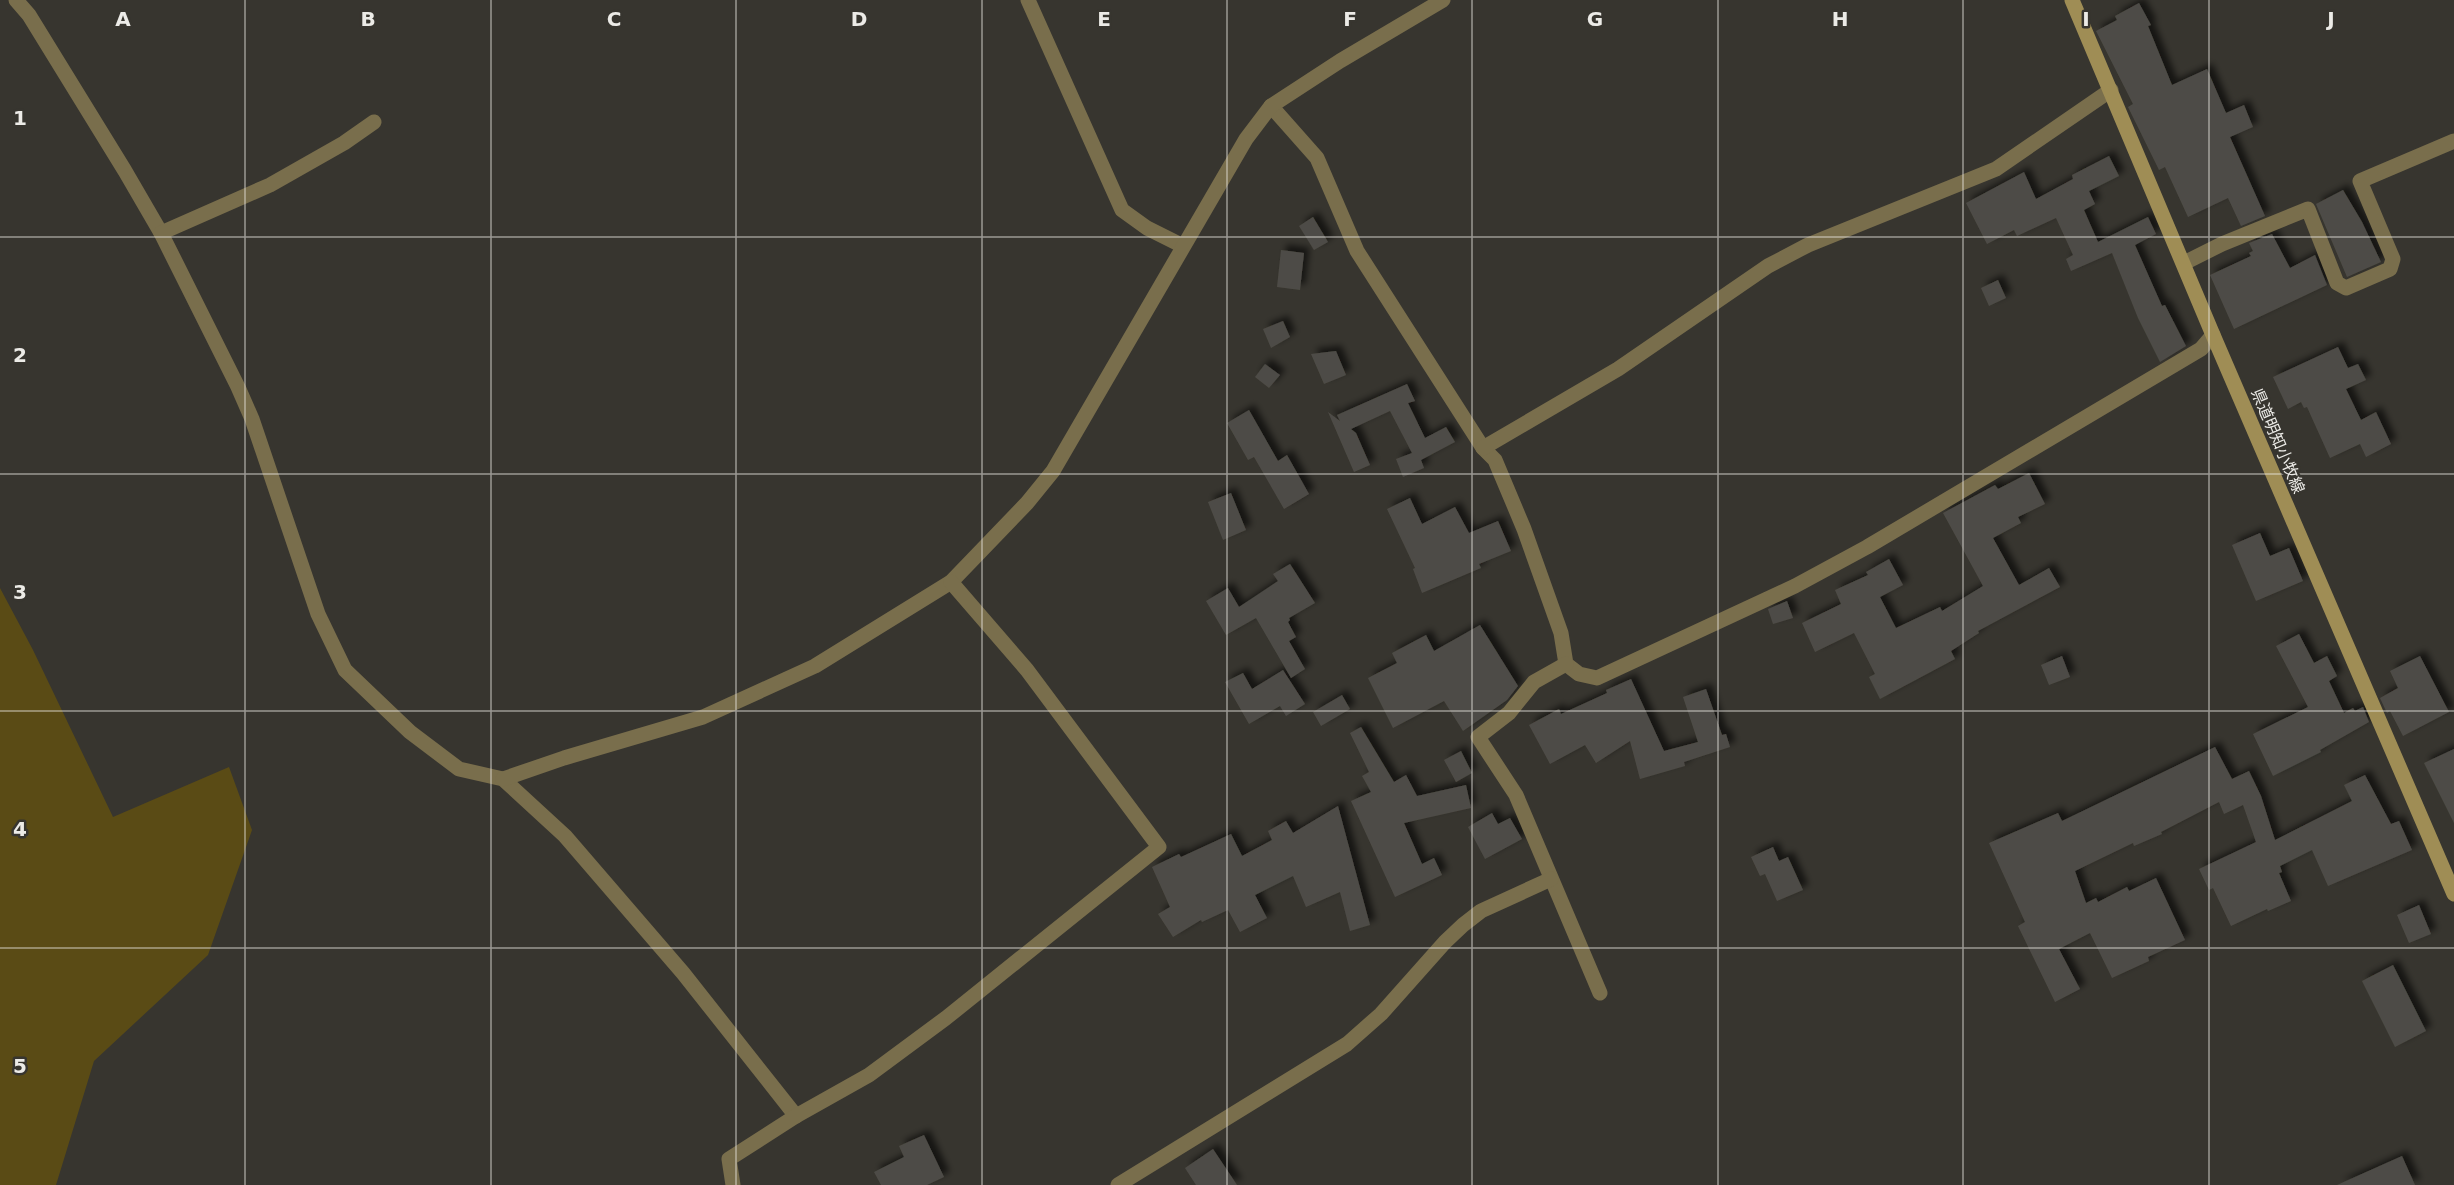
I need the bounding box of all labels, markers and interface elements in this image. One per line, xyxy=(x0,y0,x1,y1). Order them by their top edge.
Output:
text: A xyxy=(115,7,131,31)
text: B xyxy=(360,7,376,31)
text: C xyxy=(607,7,621,31)
text: D xyxy=(851,7,867,31)
text: E xyxy=(1097,7,1111,31)
text: F xyxy=(1343,7,1357,31)
text: G xyxy=(1587,7,1603,31)
text: H xyxy=(1832,7,1848,31)
text: I xyxy=(2082,7,2090,31)
text: J xyxy=(2325,7,2335,31)
text: 1 xyxy=(13,106,27,130)
text: 2 xyxy=(13,343,27,367)
street label: 県道明知小牧線 xyxy=(2247,386,2309,496)
text: 3 xyxy=(13,580,27,604)
text: 4 xyxy=(13,817,27,841)
text: 5 xyxy=(13,1054,27,1078)

